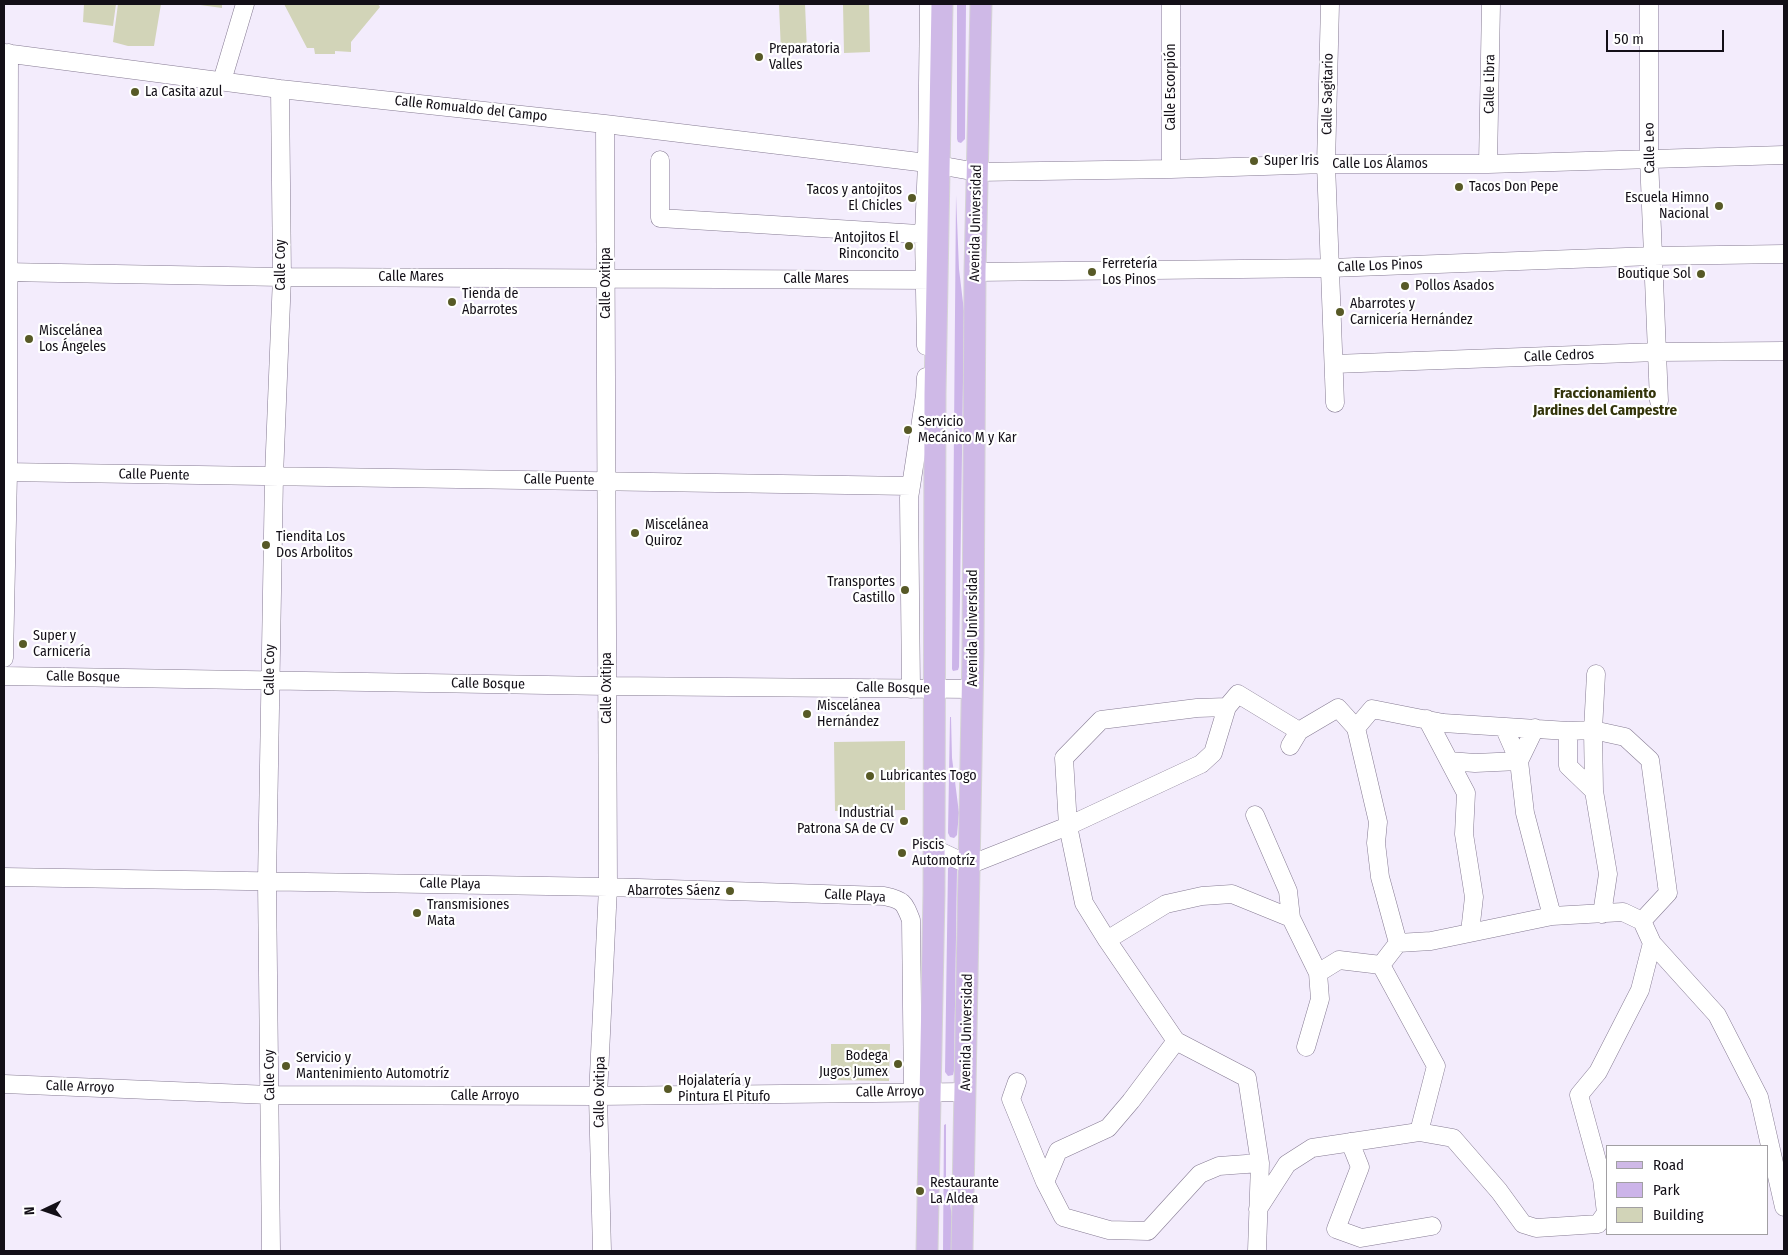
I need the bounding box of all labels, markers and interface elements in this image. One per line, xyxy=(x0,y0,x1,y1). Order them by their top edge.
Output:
scale bar xyxy=(1608,20,1726,52)
text: 50 m xyxy=(1614,30,1644,48)
place label: Preparatoria Valles xyxy=(769,41,840,74)
street label: Calle Escorpión xyxy=(1163,43,1179,131)
marker: Preparatoria Valles xyxy=(753,51,765,63)
street label: Calle Sagitario xyxy=(1319,53,1337,135)
street label: Calle Libra xyxy=(1481,54,1499,114)
place label: La Casita azul xyxy=(145,84,222,100)
marker: La Casita azul xyxy=(129,86,141,98)
street label: Calle Romualdo del Campo xyxy=(394,93,548,125)
street label: Calle Leo xyxy=(1641,122,1659,174)
place label: Super Iris xyxy=(1264,153,1319,169)
marker: Super Iris xyxy=(1248,155,1260,167)
street label: Calle Los Álamos xyxy=(1332,156,1428,172)
street label: Avenida Universidad xyxy=(967,164,985,282)
place label: Tacos Don Pepe xyxy=(1469,179,1558,195)
marker: Tacos Don Pepe xyxy=(1453,181,1465,193)
place label: Tacos y antojitos El Chicles xyxy=(807,182,902,214)
place label: Escuela Himno Nacional xyxy=(1625,190,1709,222)
marker: Tacos y antojitos El Chicles xyxy=(906,192,918,204)
marker: Escuela Himno Nacional xyxy=(1713,200,1725,212)
place label: Antojitos El Rinconcito xyxy=(834,230,899,262)
street label: Calle Coy xyxy=(273,239,289,291)
marker: Antojitos El Rinconcito xyxy=(903,240,915,252)
street label: Calle Oxitipa xyxy=(598,247,614,319)
place label: Ferretería Los Pinos xyxy=(1102,256,1157,288)
street label: Calle Los Pinos xyxy=(1337,256,1423,276)
marker: Ferretería Los Pinos xyxy=(1086,266,1098,278)
place label: Boutique Sol xyxy=(1618,266,1691,282)
marker: Boutique Sol xyxy=(1695,268,1707,280)
street label: Calle Mares xyxy=(378,269,444,285)
street label: Calle Mares xyxy=(783,271,849,287)
place label: Pollos Asados xyxy=(1415,278,1494,294)
marker: Pollos Asados xyxy=(1399,280,1411,292)
place label: Tienda de Abarrotes xyxy=(462,286,518,318)
marker: Tienda de Abarrotes xyxy=(446,296,458,308)
place label: Abarrotes y Carnicería Hernández xyxy=(1350,296,1473,328)
marker: Abarrotes y Carnicería Hernández xyxy=(1334,306,1346,318)
place label: Miscelánea Los Ángeles xyxy=(39,323,106,356)
marker: Miscelánea Los Ángeles xyxy=(23,333,35,345)
street label: Calle Cedros xyxy=(1524,346,1594,366)
district label: Fraccionamiento Jardines del Campestre xyxy=(1533,385,1677,420)
place label: Servicio Mecánico M y Kar xyxy=(918,414,1017,447)
marker: Servicio Mecánico M y Kar xyxy=(902,424,914,436)
street label: Calle Puente xyxy=(118,466,190,484)
street label: Calle Puente xyxy=(523,471,595,489)
place label: Miscelánea Quiroz xyxy=(645,517,709,550)
marker: Miscelánea Quiroz xyxy=(629,527,641,539)
place label: Tiendita Los Dos Arbolitos xyxy=(276,529,353,562)
marker: Tiendita Los Dos Arbolitos xyxy=(260,539,272,551)
street label: Avenida Universidad xyxy=(965,569,981,687)
place label: Transportes Castillo xyxy=(827,574,895,606)
marker: Transportes Castillo xyxy=(899,584,911,596)
place label: Super y Carnicería xyxy=(33,628,91,660)
marker: Super y Carnicería xyxy=(17,638,29,650)
street label: Calle Coy xyxy=(261,644,279,696)
street label: Calle Oxitipa xyxy=(599,652,615,724)
street label: Calle Bosque xyxy=(46,668,120,686)
street label: Calle Bosque xyxy=(451,675,525,693)
street label: Calle Bosque xyxy=(856,679,930,697)
place label: Miscelánea Hernández xyxy=(817,698,881,730)
marker: Miscelánea Hernández xyxy=(801,708,813,720)
place label: Lubricantes Togo xyxy=(880,768,977,784)
marker: Lubricantes Togo xyxy=(864,770,876,782)
place label: Industrial Patrona SA de CV xyxy=(797,805,894,838)
marker: Industrial Patrona SA de CV xyxy=(898,815,910,827)
place label: Piscis Automotríz xyxy=(912,837,975,870)
marker: Piscis Automotríz xyxy=(896,847,908,859)
street label: Calle Playa xyxy=(419,875,481,893)
place label: Abarrotes Sáenz xyxy=(628,883,720,899)
marker: Abarrotes Sáenz xyxy=(724,885,736,897)
street label: Calle Playa xyxy=(824,886,886,906)
place label: Transmisiones Mata xyxy=(427,897,509,930)
marker: Transmisiones Mata xyxy=(411,907,423,919)
street label: Avenida Universidad xyxy=(958,973,976,1091)
place label: Bodega Jugos Jumex xyxy=(819,1048,888,1080)
street label: Calle Coy xyxy=(261,1049,279,1101)
place label: Servicio y Mantenimiento Automotríz xyxy=(296,1050,449,1082)
street label: Calle Oxitipa xyxy=(591,1056,609,1128)
marker: Bodega Jugos Jumex xyxy=(892,1058,904,1070)
marker: Servicio y Mantenimiento Automotríz xyxy=(280,1060,292,1072)
place label: Hojalatería y Pintura El Pitufo xyxy=(678,1073,770,1106)
street label: Calle Arroyo xyxy=(45,1077,115,1097)
marker: Hojalatería y Pintura El Pitufo xyxy=(662,1083,674,1095)
street label: Calle Arroyo xyxy=(855,1083,925,1101)
street label: Calle Arroyo xyxy=(451,1088,519,1104)
legend xyxy=(1606,1145,1768,1235)
text: Road xyxy=(1653,1156,1684,1174)
place label: Restaurante La Aldea xyxy=(930,1175,999,1208)
text: Park xyxy=(1653,1181,1680,1199)
north arrow xyxy=(20,1185,70,1235)
marker: Restaurante La Aldea xyxy=(914,1185,926,1197)
text: N xyxy=(21,1206,38,1215)
text: Building xyxy=(1653,1206,1704,1224)

